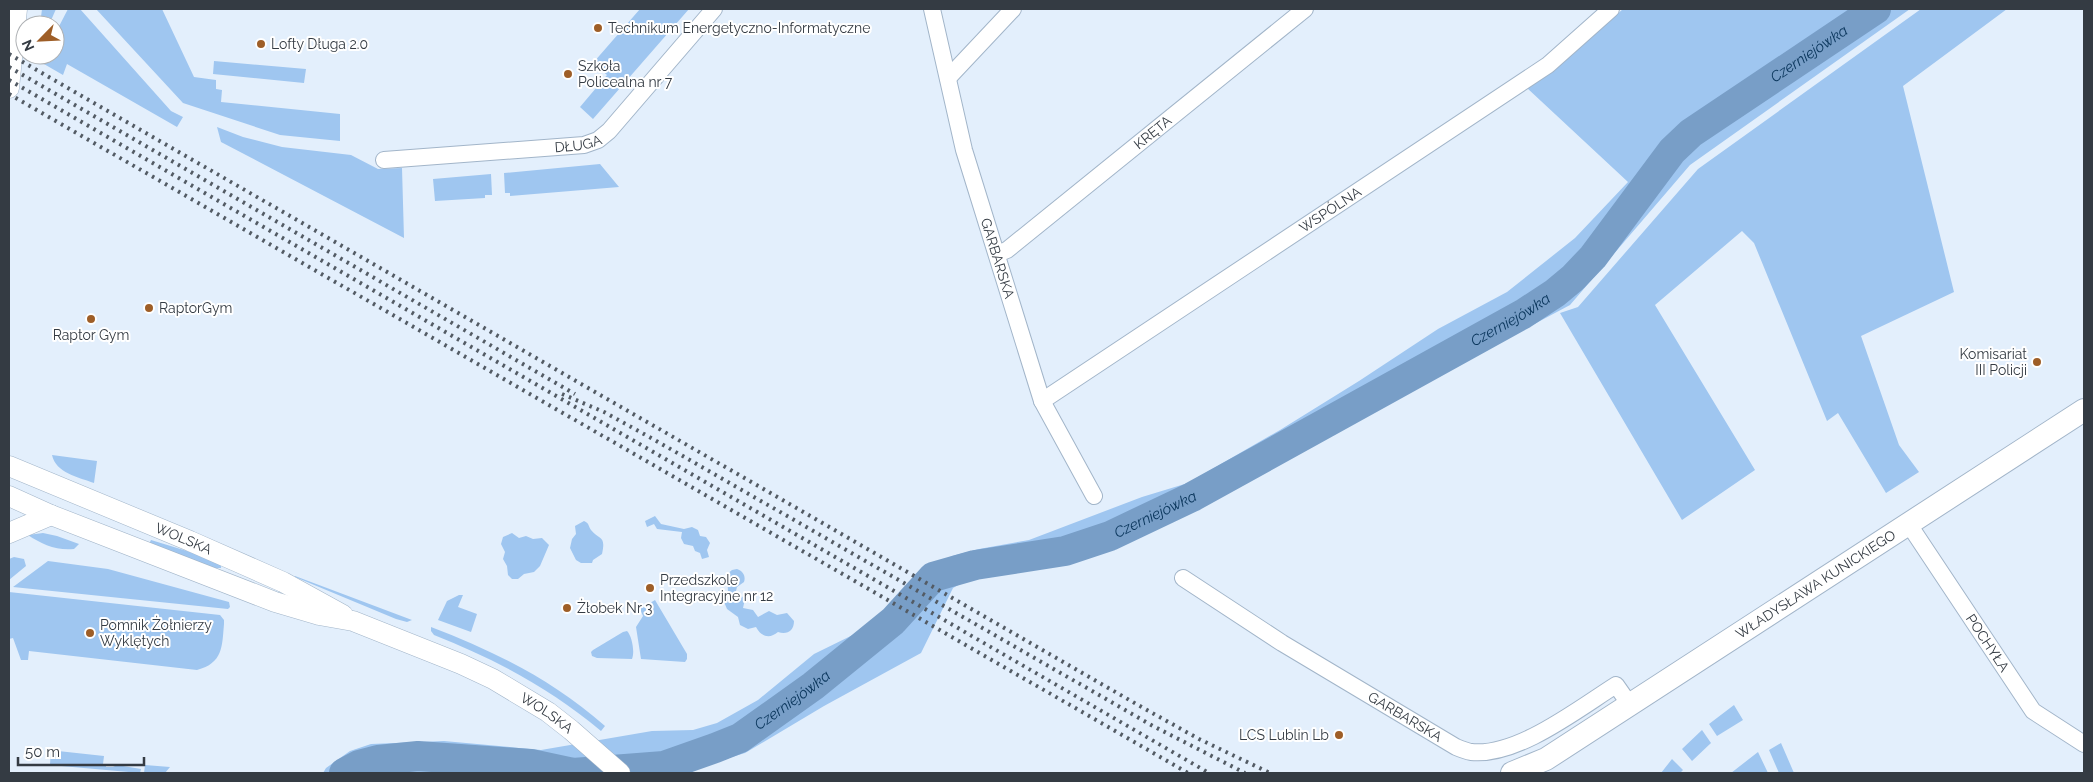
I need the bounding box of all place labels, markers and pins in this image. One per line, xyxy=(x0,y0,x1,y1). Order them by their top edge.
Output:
place label: Technikum Energetyczno-Informatyczne xyxy=(608,20,870,36)
marker: Technikum Energetyczno-Informatyczne xyxy=(592,22,604,34)
place label: Lofty Długa 2.0 xyxy=(271,36,368,52)
marker: Lofty Długa 2.0 xyxy=(255,38,267,50)
place label: Szkoła Policealna nr 7 xyxy=(578,58,673,90)
marker: Szkoła Policealna nr 7 xyxy=(562,68,574,80)
place label: RaptorGym xyxy=(159,300,232,316)
marker: RaptorGym xyxy=(143,302,155,314)
marker: Raptor Gym xyxy=(85,313,97,325)
place label: Raptor Gym xyxy=(53,327,129,343)
place label: Komisariat III Policji xyxy=(1960,346,2027,378)
marker: Komisariat III Policji xyxy=(2031,356,2043,368)
place label: Przedszkole Integracyjne nr 12 xyxy=(660,572,773,604)
marker: Przedszkole Integracyjne nr 12 xyxy=(644,582,656,594)
place label: Żłobek Nr 3 xyxy=(577,598,653,616)
marker: Żłobek Nr 3 xyxy=(561,602,573,614)
place label: Pomnik Żołnierzy Wyklętych xyxy=(100,615,212,649)
marker: Pomnik Żołnierzy Wyklętych xyxy=(84,627,96,639)
place label: LCS Lublin Lb xyxy=(1239,727,1329,743)
marker: LCS Lublin Lb xyxy=(1333,729,1345,741)

